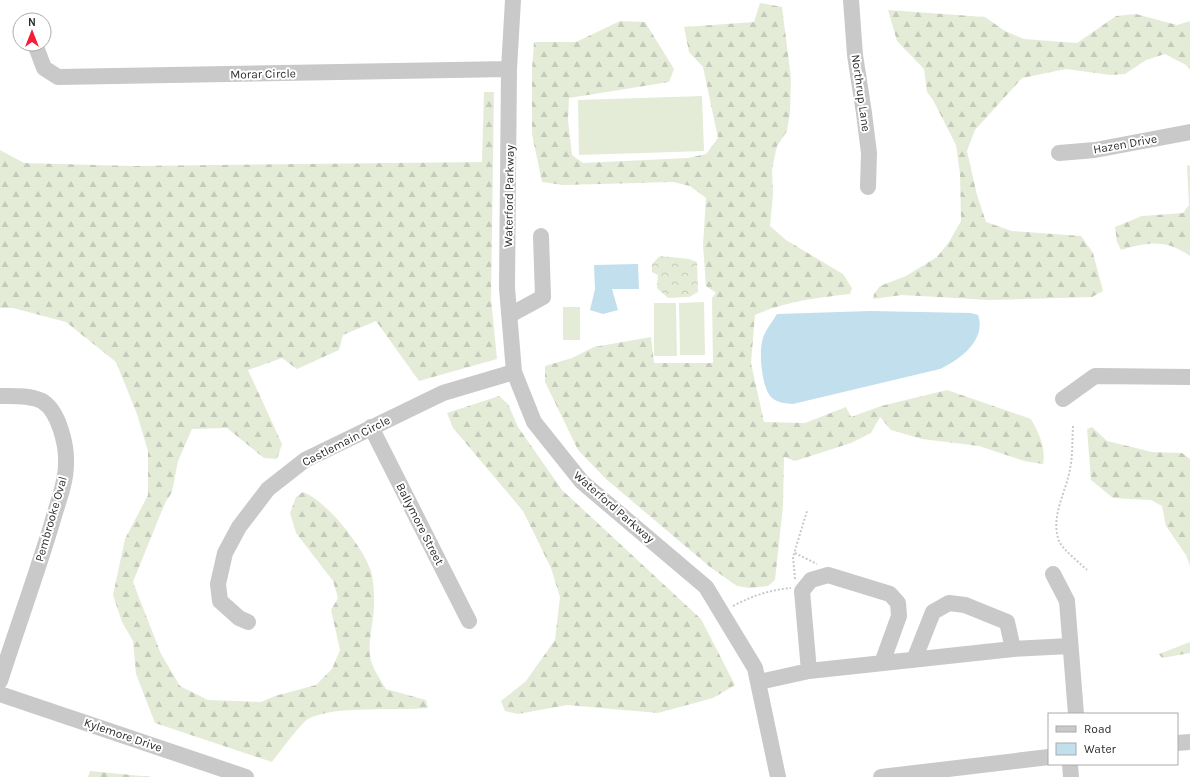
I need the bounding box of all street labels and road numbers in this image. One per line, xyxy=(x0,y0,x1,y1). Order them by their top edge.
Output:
street label: Northrup Lane xyxy=(849,53,873,133)
street label: Morar Circle xyxy=(230,66,296,82)
street label: Hazen Drive xyxy=(1092,131,1158,157)
street label: Waterford Parkway xyxy=(501,144,517,247)
street label: Castlemain Circle xyxy=(300,413,392,469)
street label: Waterford Parkway xyxy=(571,468,657,546)
street label: Pembrooke Oval xyxy=(32,475,70,563)
street label: Ballymore Street xyxy=(393,481,447,568)
street label: Kylemore Drive xyxy=(82,715,164,755)

